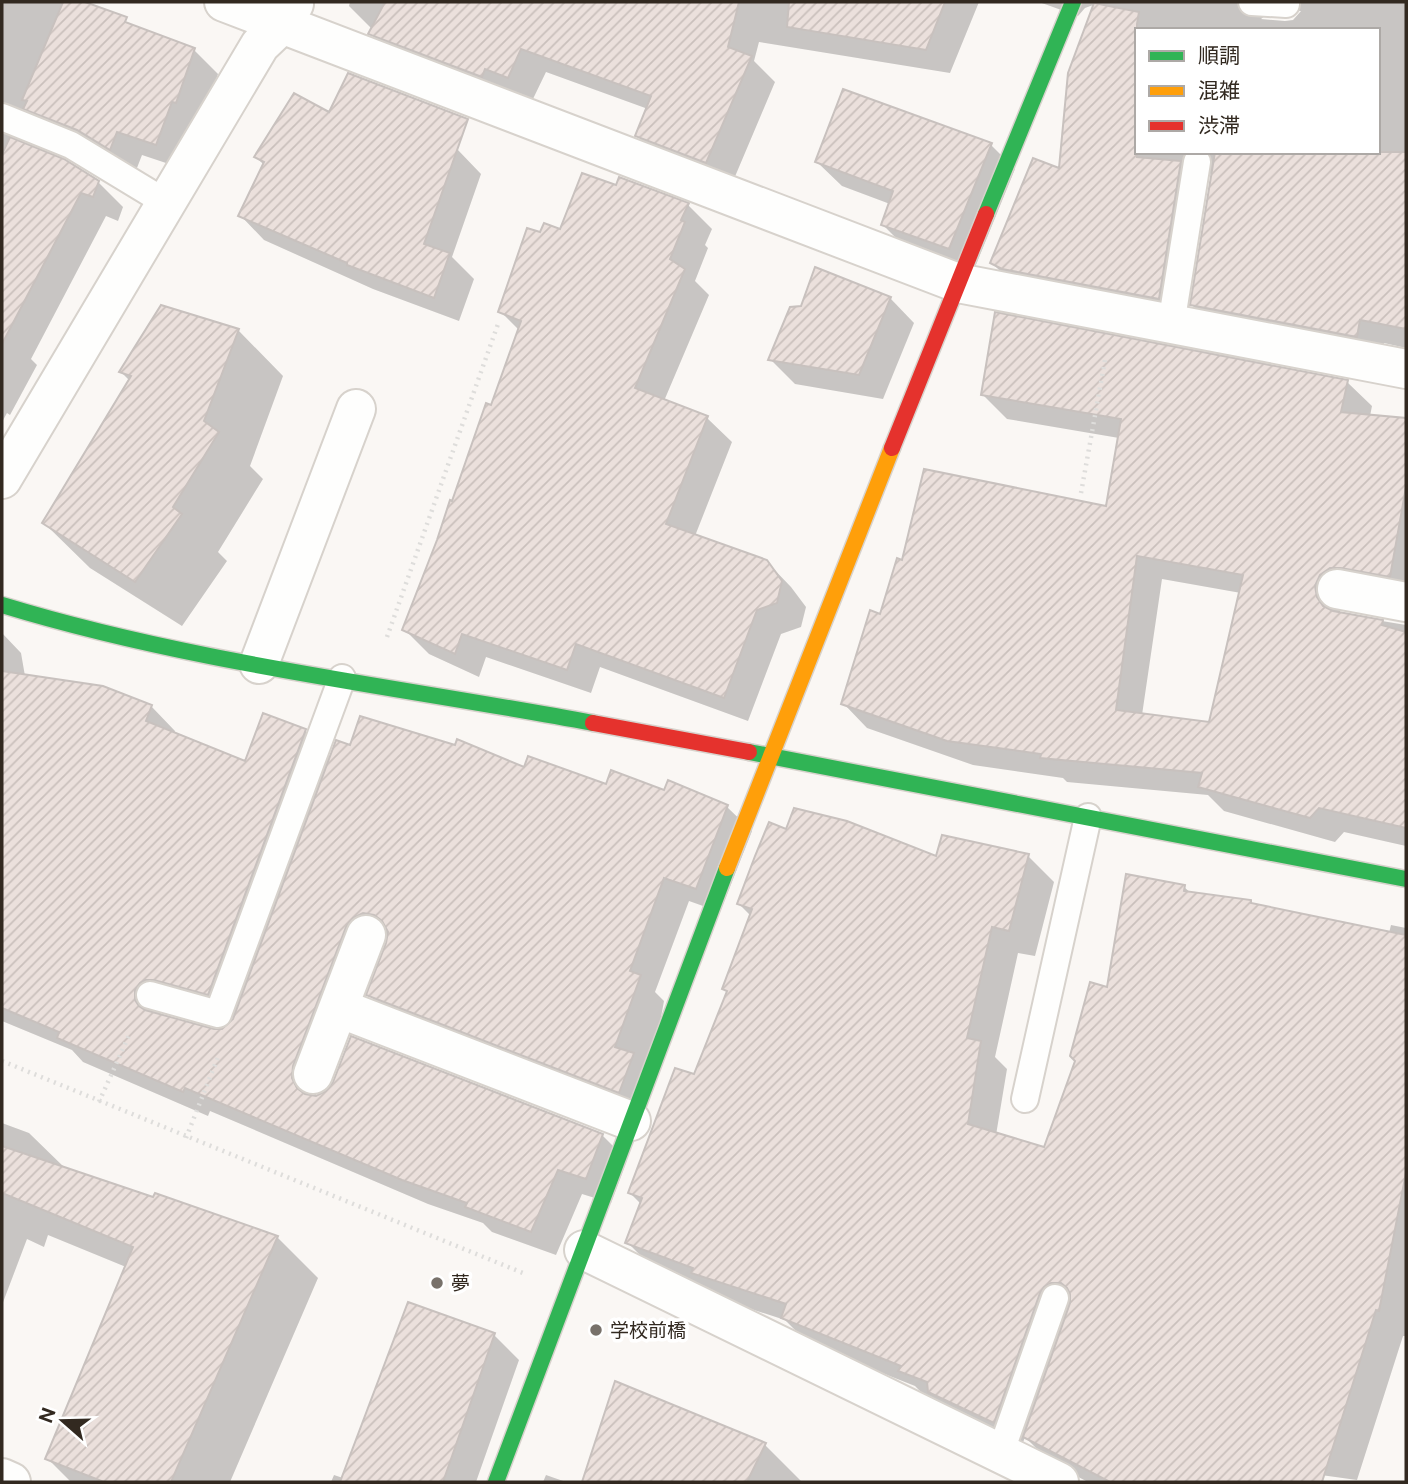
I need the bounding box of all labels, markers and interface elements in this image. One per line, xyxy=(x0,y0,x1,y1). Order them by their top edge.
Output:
legend xyxy=(1135,28,1380,154)
text: 順調 xyxy=(1198,43,1240,68)
text: 混雑 xyxy=(1198,78,1240,103)
text: 渋滞 xyxy=(1198,113,1240,138)
place label: 夢 xyxy=(451,1272,470,1294)
marker: 夢 xyxy=(429,1275,445,1291)
place label: 学校前橋 xyxy=(610,1319,686,1341)
marker: 学校前橋 xyxy=(588,1322,604,1338)
north arrow xyxy=(28,1386,98,1456)
text: N xyxy=(34,1404,60,1426)

